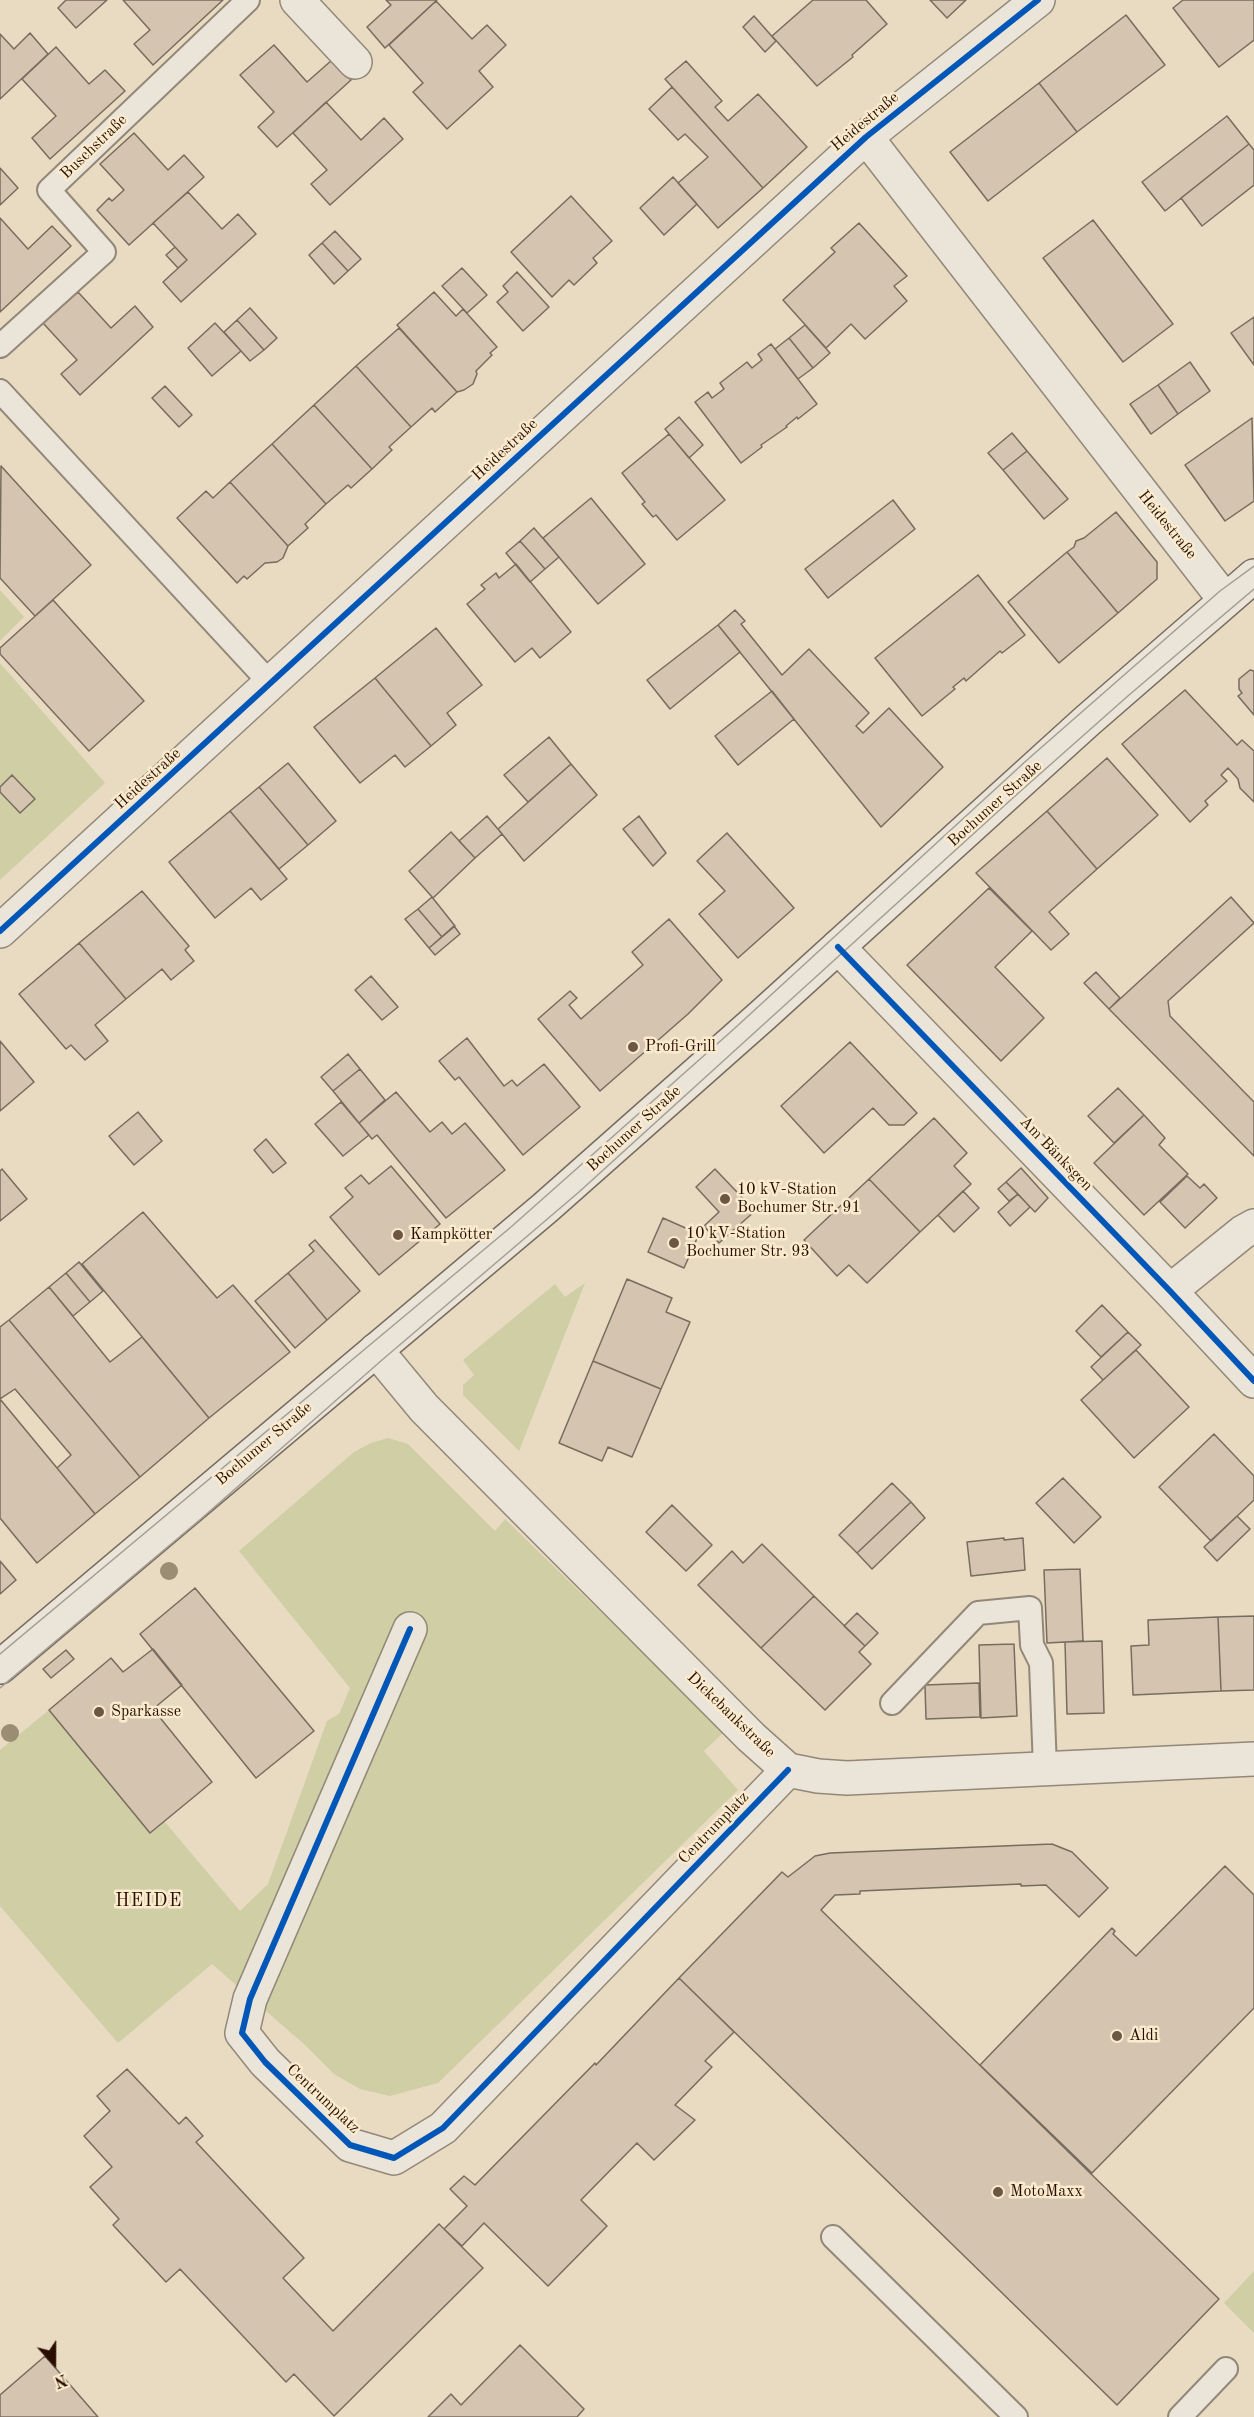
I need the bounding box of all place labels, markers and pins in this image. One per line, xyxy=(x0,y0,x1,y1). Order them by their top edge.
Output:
place label: Profi-Grill xyxy=(645,1037,716,1057)
marker: Profi-Grill xyxy=(626,1040,640,1054)
place label: 10 kV-Station Bochumer Str. 91 xyxy=(737,1180,861,1218)
marker: 10 kV-Station Bochumer Str. 91 xyxy=(718,1192,732,1206)
place label: 10 kV-Station Bochumer Str. 93 xyxy=(686,1224,810,1262)
place label: Kampkötter xyxy=(410,1225,492,1245)
marker: Kampkötter xyxy=(391,1228,405,1242)
marker: 10 kV-Station Bochumer Str. 93 xyxy=(667,1236,681,1250)
place label: Sparkasse xyxy=(111,1702,181,1722)
marker: Sparkasse xyxy=(92,1705,106,1719)
place label: Aldi xyxy=(1129,2026,1158,2046)
marker: Aldi xyxy=(1110,2029,1124,2043)
place label: MotoMaxx xyxy=(1010,2182,1083,2202)
marker: MotoMaxx xyxy=(991,2185,1005,2199)

